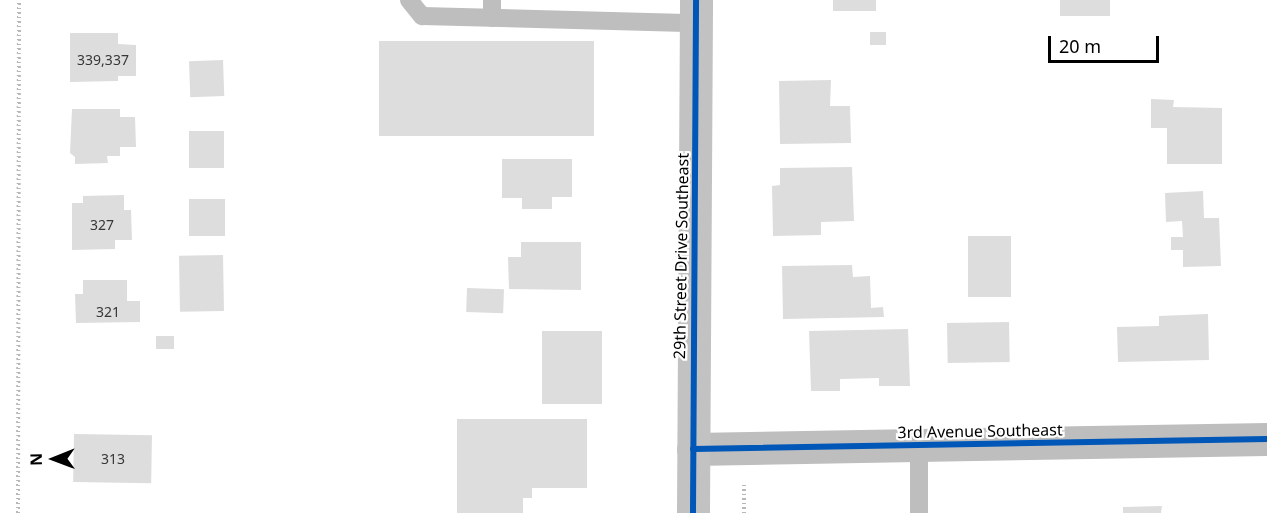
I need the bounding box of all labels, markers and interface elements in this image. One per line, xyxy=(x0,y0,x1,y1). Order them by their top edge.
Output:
scale bar xyxy=(1051,24,1162,62)
text: 20 m xyxy=(1059,34,1101,58)
house number: 339,337 xyxy=(77,52,129,68)
street label: 29th Street Drive Southeast xyxy=(670,153,692,359)
house number: 327 xyxy=(90,217,114,233)
house number: 321 xyxy=(96,304,120,320)
street label: 3rd Avenue Southeast xyxy=(897,420,1063,442)
north arrow xyxy=(24,429,84,489)
house number: 313 xyxy=(101,451,125,467)
text: N xyxy=(25,453,47,466)

